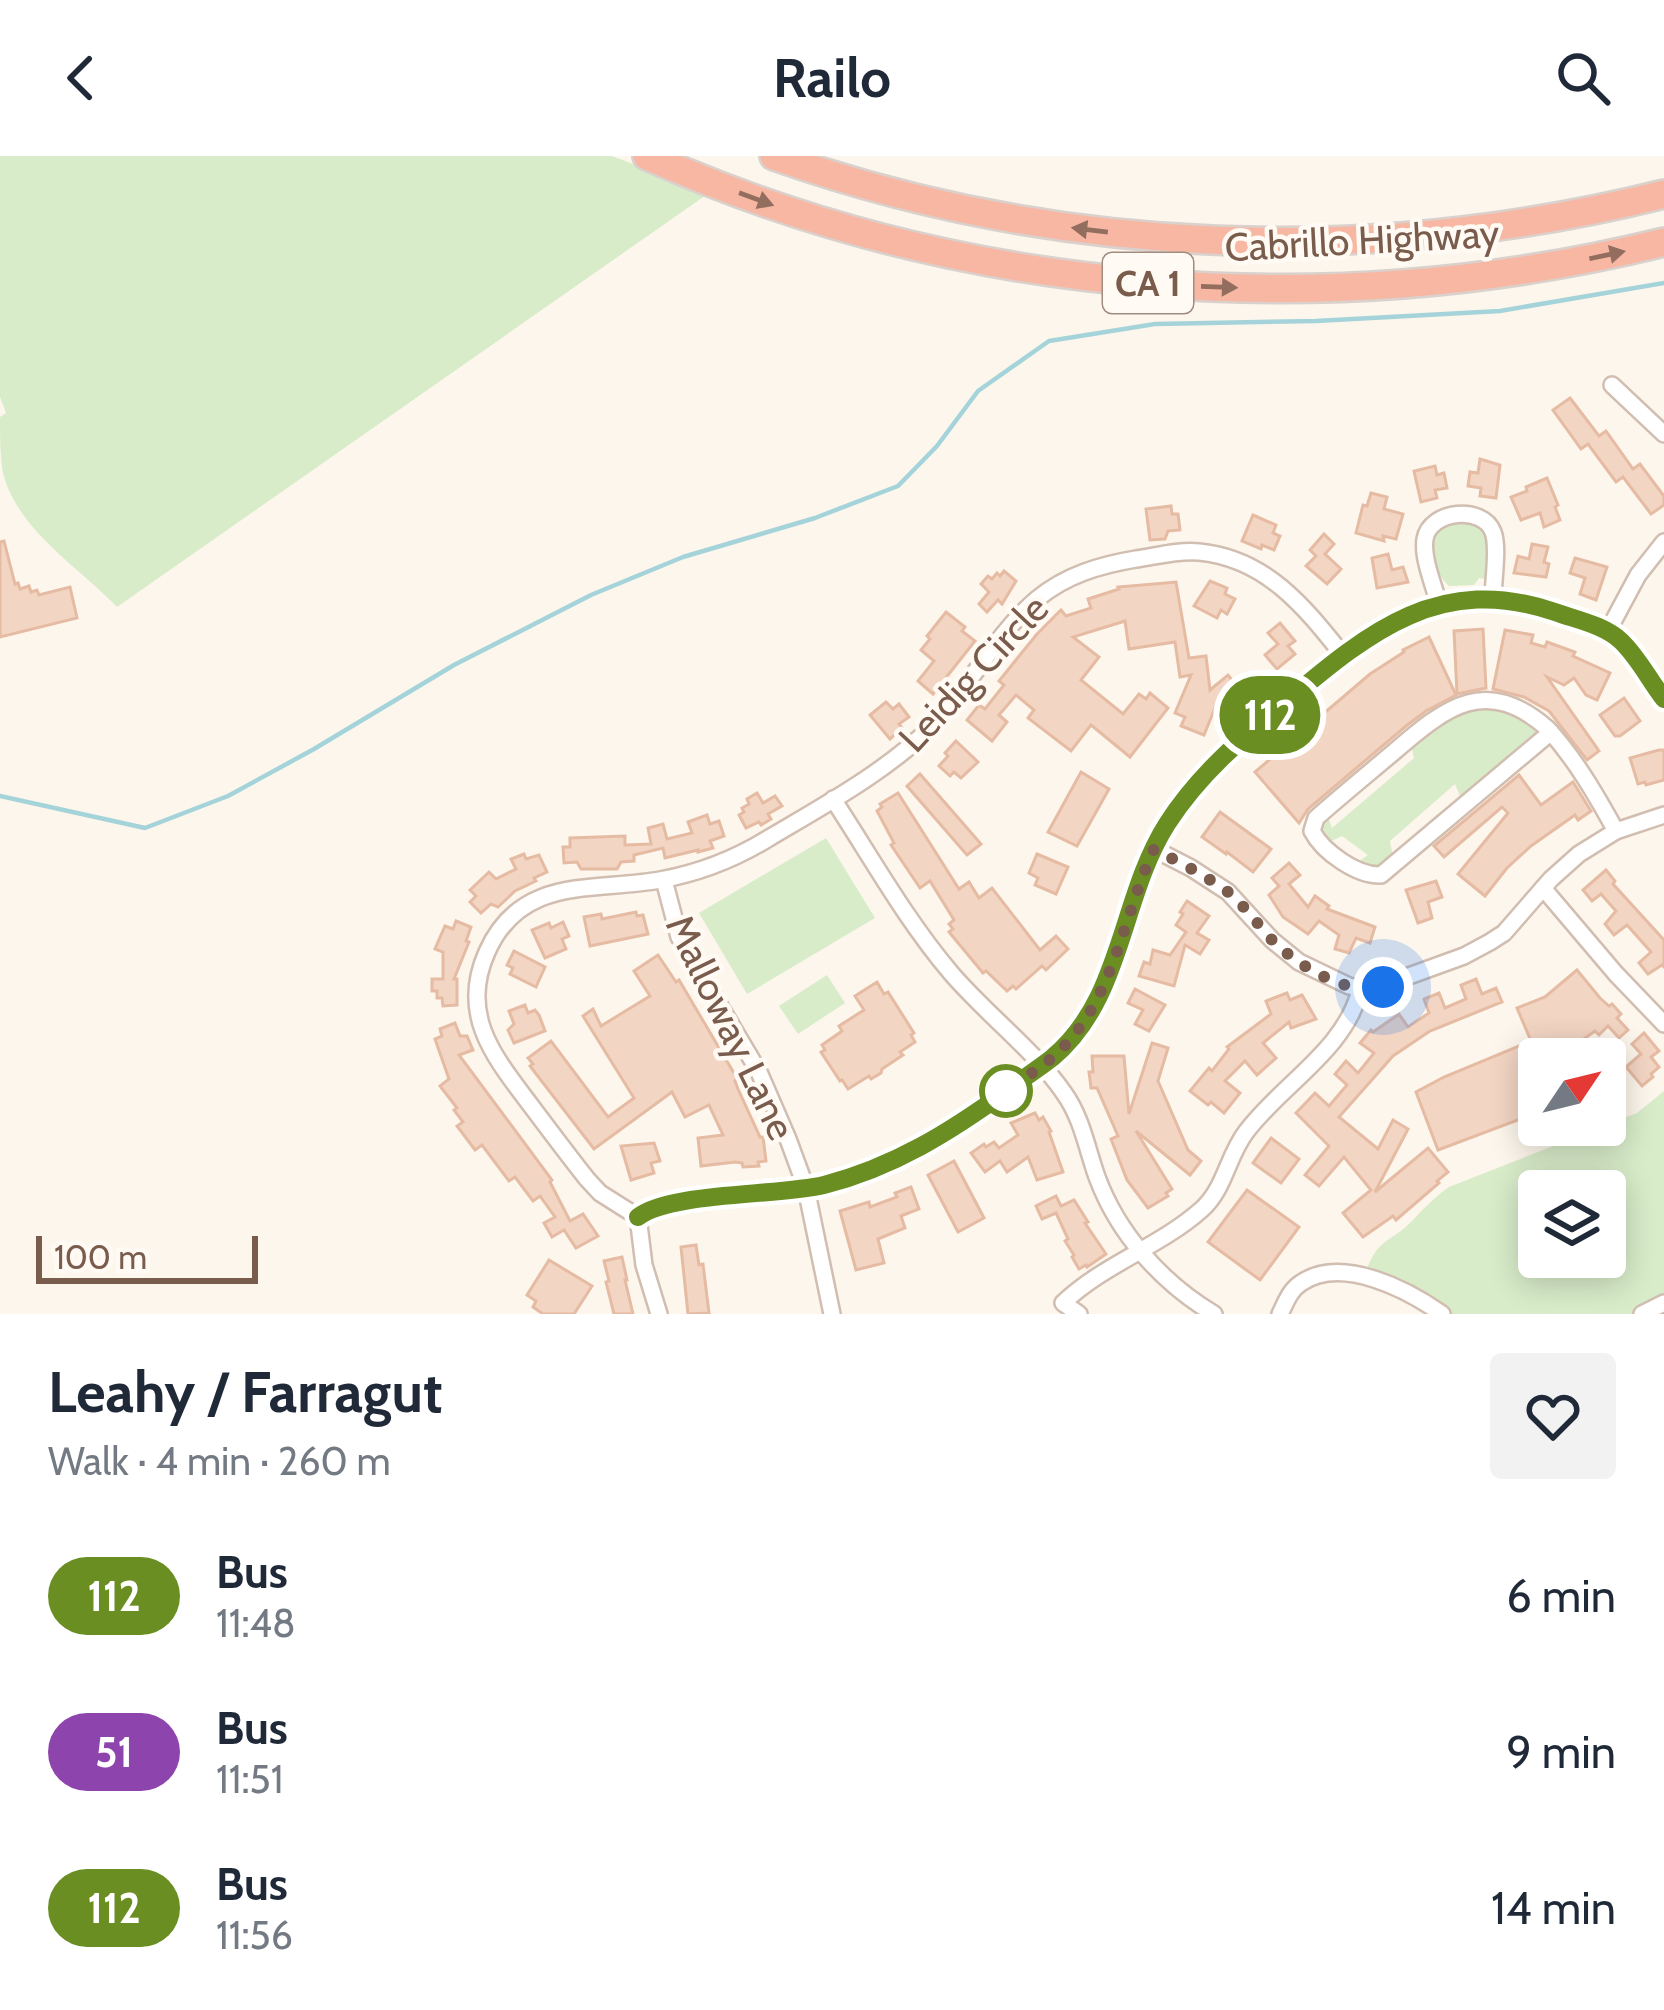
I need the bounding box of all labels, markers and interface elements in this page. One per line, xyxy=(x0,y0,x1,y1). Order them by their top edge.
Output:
icon: back xyxy=(48,45,114,111)
text: Railo xyxy=(773,45,891,111)
icon: search xyxy=(1550,45,1616,111)
one-way arrow xyxy=(738,191,774,209)
street label: Cabrillo Highway xyxy=(1223,209,1501,271)
one-way arrow xyxy=(1070,220,1108,239)
one-way arrow xyxy=(1589,245,1627,264)
road number: CA 1 xyxy=(1103,253,1193,313)
one-way arrow xyxy=(1201,278,1239,297)
street label: Leidig Circle xyxy=(888,584,1058,762)
line badge: 112 xyxy=(1201,676,1339,754)
text: 112 xyxy=(1243,689,1297,741)
street label: Malloway Lane xyxy=(656,907,806,1147)
your location xyxy=(1353,957,1413,1017)
north arrow xyxy=(1518,1038,1626,1146)
map controls xyxy=(1518,1038,1626,1278)
unlabelled marker xyxy=(981,1066,1031,1116)
button: layers xyxy=(1518,1170,1626,1278)
scale bar xyxy=(36,1230,258,1283)
text: 100 m xyxy=(54,1237,147,1277)
button: heart xyxy=(1490,1353,1616,1479)
text: Leahy / Farragut xyxy=(48,1357,443,1426)
text: Walk · 4 min · 260 m xyxy=(48,1437,391,1485)
text: Bus xyxy=(216,1545,288,1599)
text: 6 min xyxy=(1506,1569,1616,1623)
text: 112 xyxy=(87,1570,141,1622)
text: 11:48 xyxy=(216,1599,296,1647)
text: Bus xyxy=(216,1701,288,1755)
text: 9 min xyxy=(1506,1725,1616,1779)
text: 51 xyxy=(95,1726,133,1778)
text: 11:51 xyxy=(216,1755,283,1803)
text: Bus xyxy=(216,1857,288,1911)
text: 14 min xyxy=(1491,1881,1616,1935)
text: 112 xyxy=(87,1882,141,1934)
text: 11:56 xyxy=(216,1911,293,1959)

